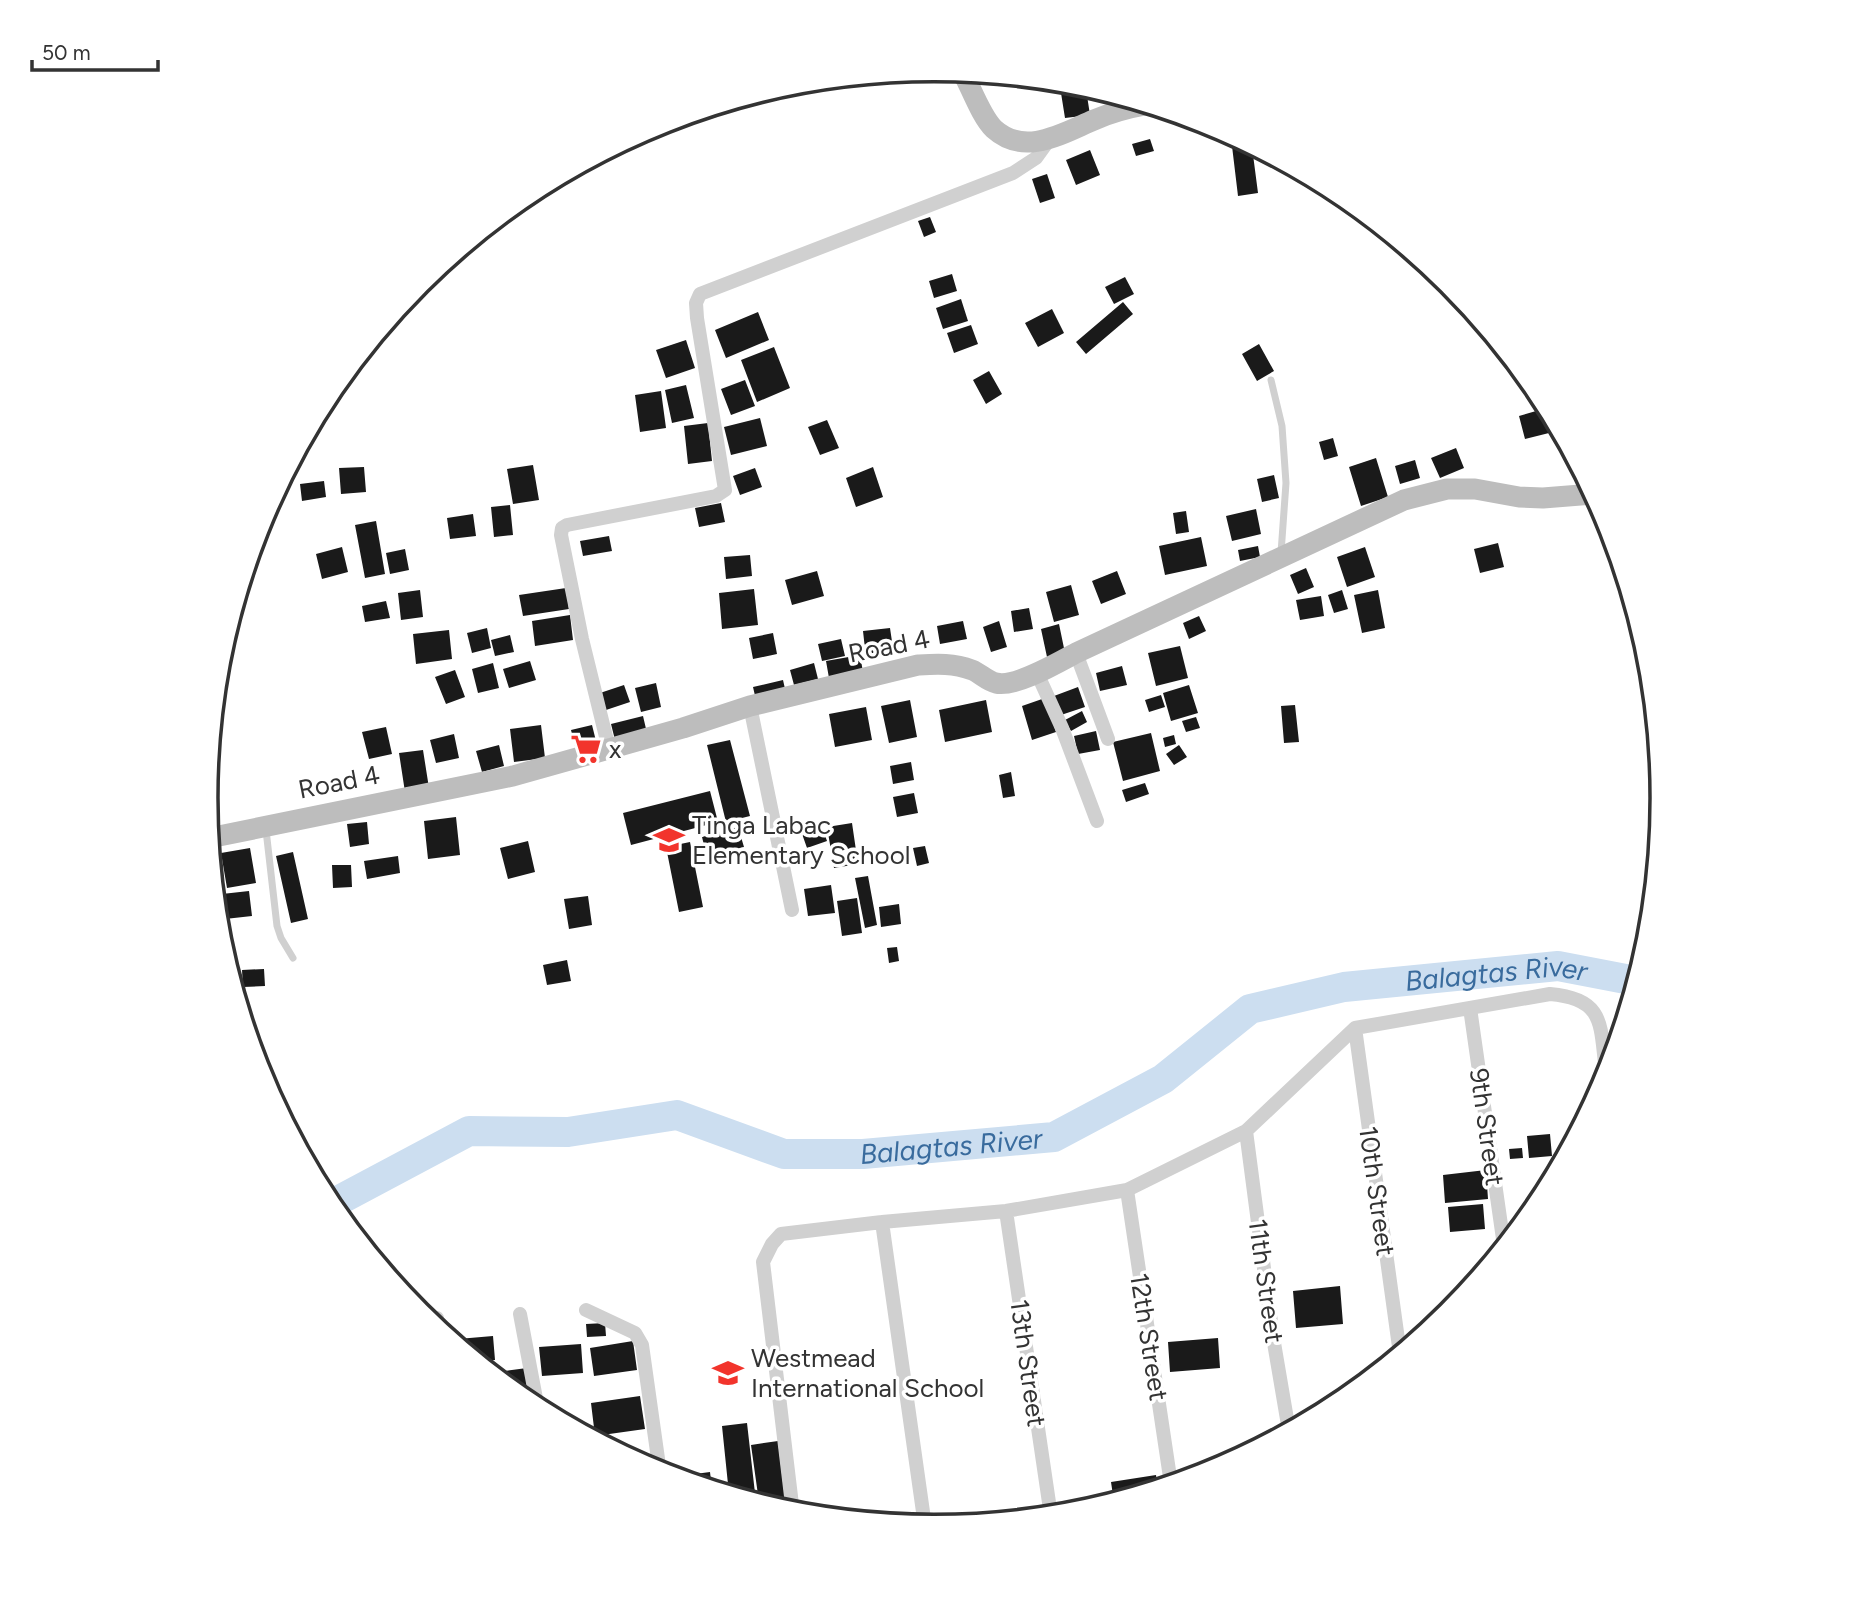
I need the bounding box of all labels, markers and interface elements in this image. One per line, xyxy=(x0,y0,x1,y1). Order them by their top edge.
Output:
scale bar xyxy=(32,28,158,72)
text: 50 m xyxy=(42,40,91,65)
street label: Road 4 xyxy=(845,622,933,670)
supermarket icon: x xyxy=(569,732,603,766)
place label: x xyxy=(609,733,622,765)
street label: Road 4 xyxy=(295,758,383,806)
place label: Tinga Labac Elementary School xyxy=(692,809,910,871)
school or university icon: Tinga Labac Elementary School xyxy=(652,823,686,857)
water label: Balagtas River xyxy=(1403,948,1592,998)
street label: 9th Street xyxy=(1463,1066,1511,1188)
water label: Balagtas River xyxy=(858,1121,1045,1171)
street label: 10th Street xyxy=(1352,1124,1402,1258)
street label: 11th Street xyxy=(1241,1217,1291,1345)
street label: 12th Street xyxy=(1123,1271,1175,1403)
street label: 13th Street xyxy=(1003,1297,1053,1429)
place label: Westmead International School xyxy=(751,1342,984,1404)
school or university icon: Westmead International School xyxy=(711,1356,745,1390)

